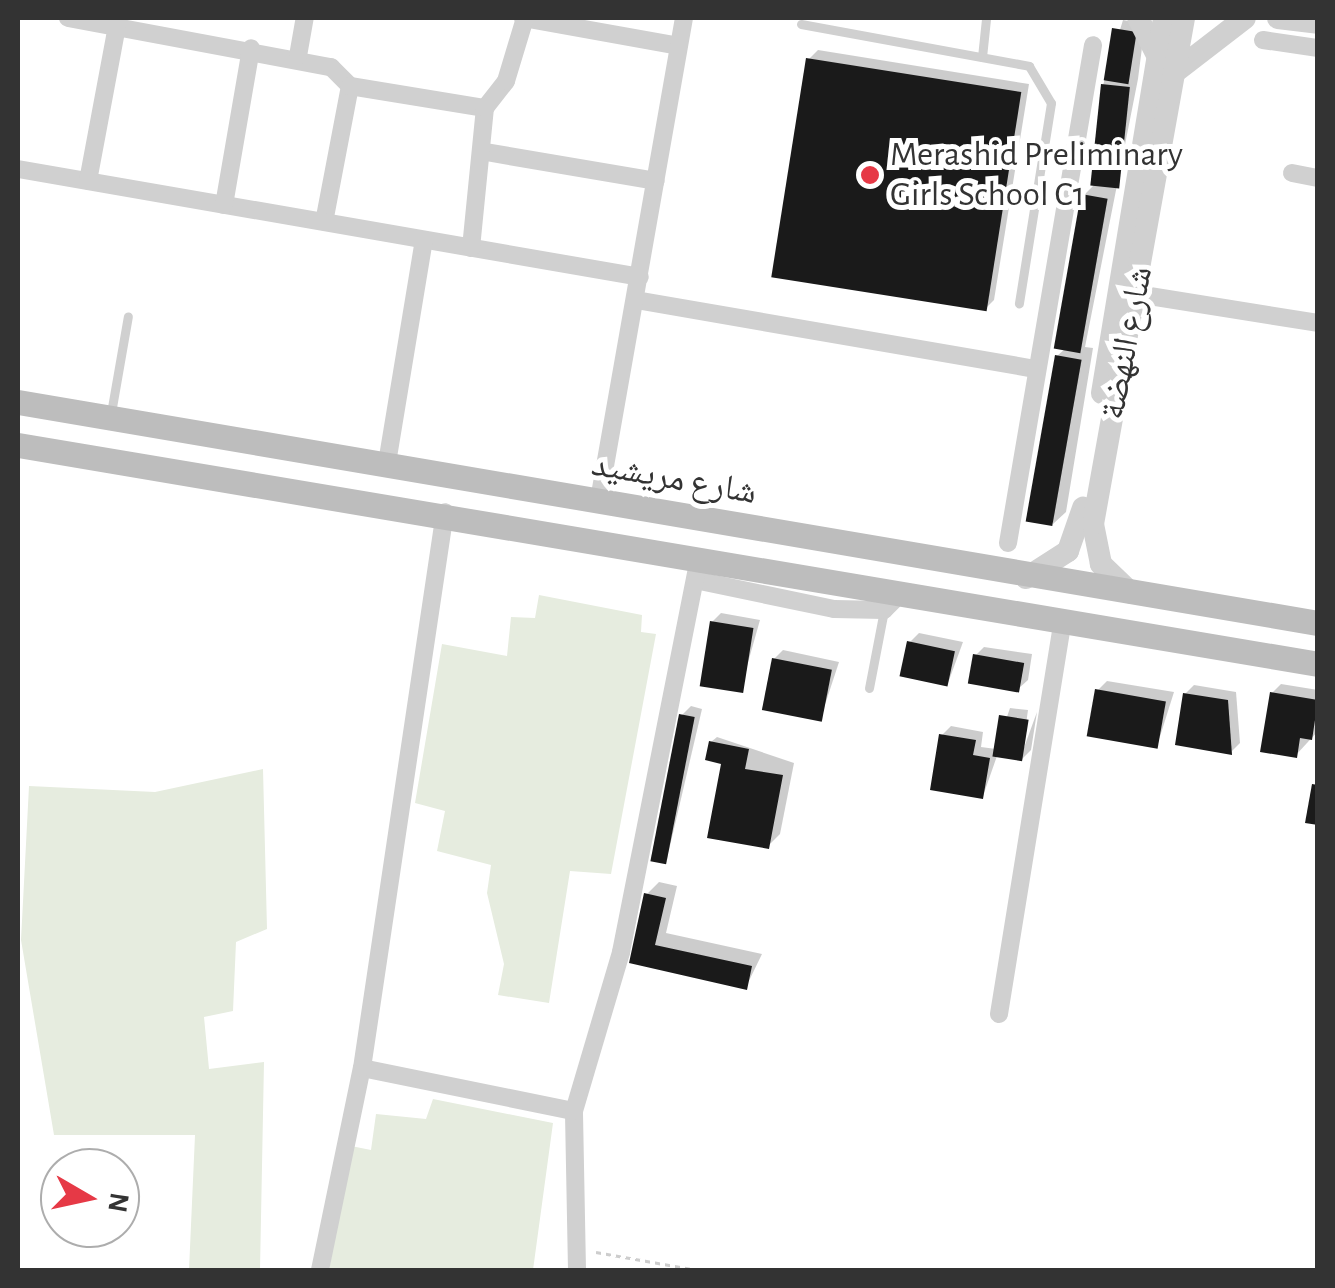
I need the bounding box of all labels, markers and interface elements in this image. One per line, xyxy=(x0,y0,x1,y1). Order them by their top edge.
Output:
place label: Merashid Preliminary Girls School C1 xyxy=(890,134,1183,216)
marker: Merashid Preliminary Girls School C1 xyxy=(859,164,881,186)
street label: شارع النهضة xyxy=(1092,263,1162,423)
street label: شارع مريشيد xyxy=(588,444,760,514)
north arrow xyxy=(40,1148,140,1248)
text: N xyxy=(102,1191,133,1214)

